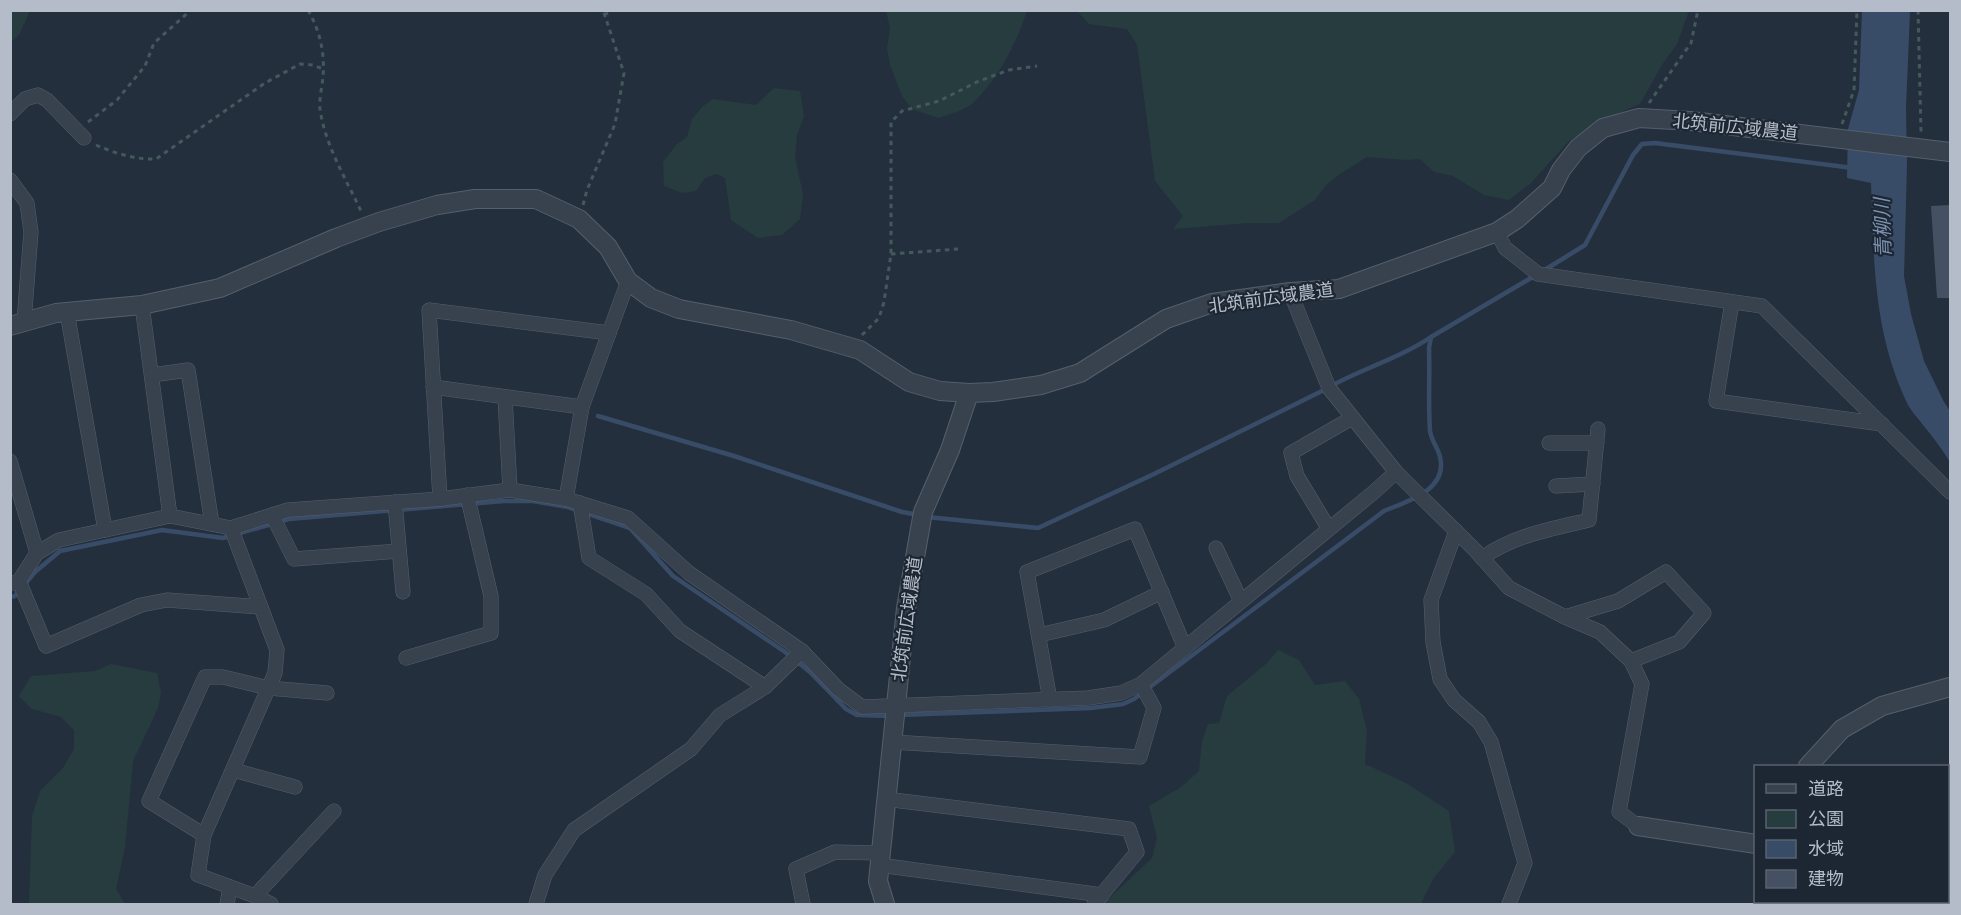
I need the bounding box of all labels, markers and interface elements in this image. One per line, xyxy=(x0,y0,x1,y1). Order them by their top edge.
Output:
street label: 北筑前広域農道 xyxy=(1671,109,1799,145)
water label: 青柳川 xyxy=(1869,196,1897,258)
street label: 北筑前広域農道 xyxy=(1207,278,1335,318)
street label: 北筑前広域農道 xyxy=(887,555,927,683)
legend xyxy=(1754,765,1949,903)
text: 道路 xyxy=(1808,778,1844,800)
text: 公園 xyxy=(1808,808,1844,830)
text: 水域 xyxy=(1808,838,1844,860)
text: 建物 xyxy=(1808,868,1844,890)

